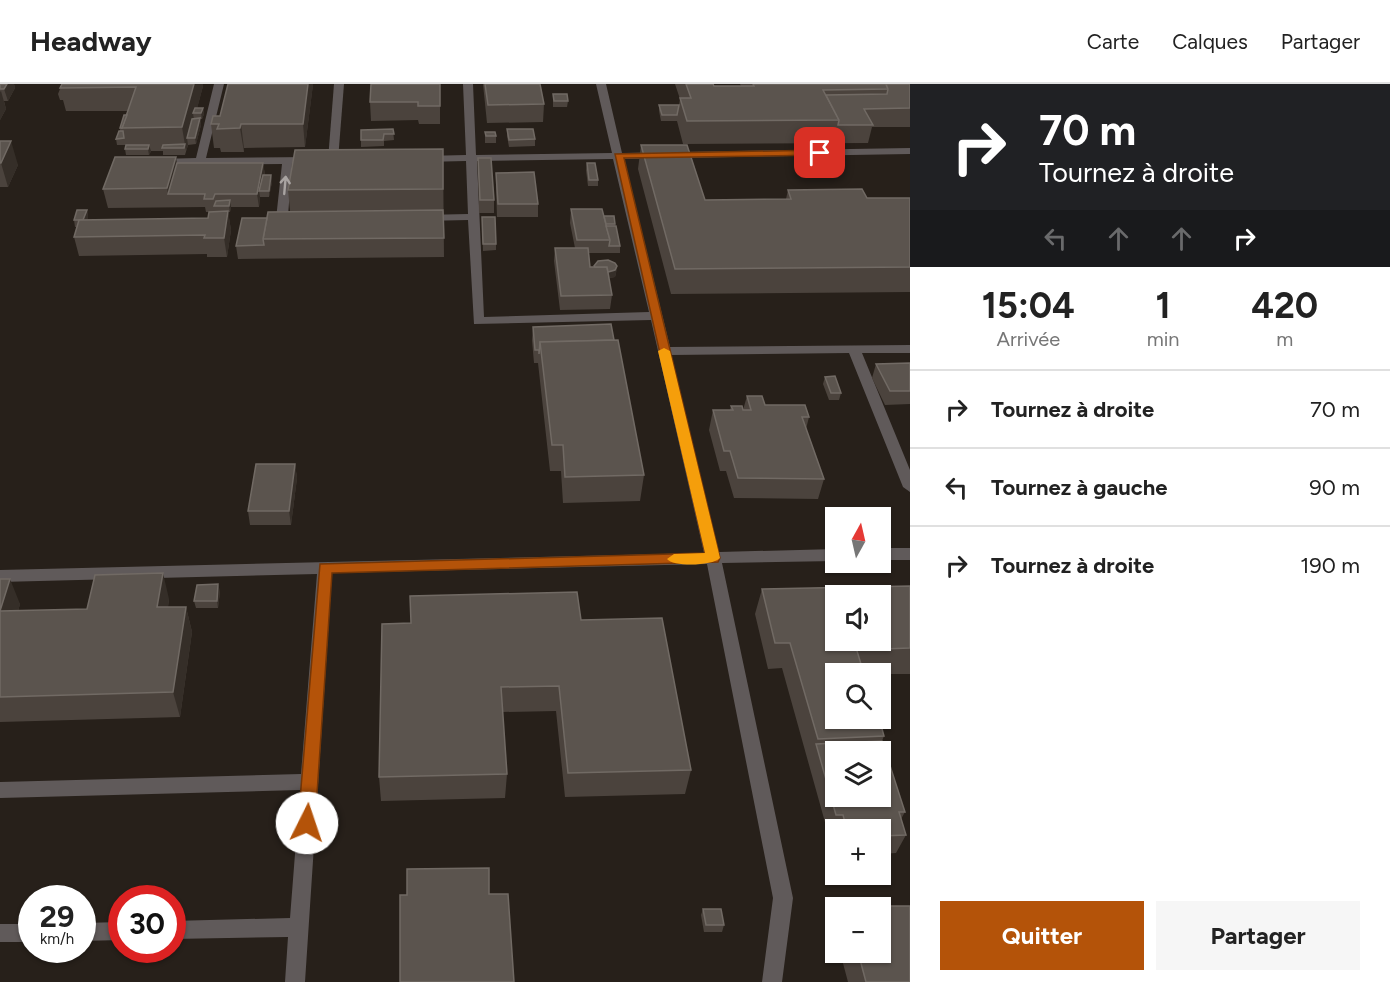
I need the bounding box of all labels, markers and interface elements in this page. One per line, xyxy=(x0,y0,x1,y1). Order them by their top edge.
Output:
text: Headway xyxy=(30,24,152,58)
text: Carte xyxy=(1087,29,1139,54)
text: Calques xyxy=(1172,29,1248,54)
text: Partager xyxy=(1281,29,1360,54)
text: 70 m xyxy=(1039,105,1136,156)
icon: right xyxy=(940,108,1018,186)
pin xyxy=(794,127,845,178)
icon: arrive xyxy=(803,136,836,169)
text: Tournez à droite xyxy=(1039,156,1234,189)
one-way arrow xyxy=(280,175,291,195)
icon: left xyxy=(1039,222,1072,255)
icon: ahead xyxy=(1102,222,1135,255)
icon: ahead xyxy=(1165,222,1198,255)
icon: right xyxy=(1228,222,1261,255)
text: 15:04 xyxy=(982,284,1075,327)
text: 1 xyxy=(1155,284,1171,327)
text: 420 xyxy=(1251,284,1318,327)
text: Arrivée xyxy=(996,327,1060,351)
text: min xyxy=(1147,327,1179,351)
text: m xyxy=(1276,327,1293,351)
icon: right xyxy=(940,393,973,426)
text: Tournez à droite xyxy=(991,396,1154,423)
text: 70 m xyxy=(1310,396,1360,423)
icon: left xyxy=(940,471,973,504)
text: Tournez à gauche xyxy=(991,474,1167,501)
text: 90 m xyxy=(1309,474,1360,501)
north arrow xyxy=(825,507,891,573)
map controls xyxy=(825,507,891,963)
icon: right xyxy=(940,549,973,582)
text: Tournez à droite xyxy=(991,552,1154,579)
text: 190 m xyxy=(1300,552,1360,579)
button: sound xyxy=(825,585,891,651)
button: search xyxy=(825,663,891,729)
button: layers xyxy=(825,741,891,807)
position arrow xyxy=(275,791,339,855)
button: + xyxy=(825,819,891,885)
speed limit sign: 30 xyxy=(108,885,186,963)
button: − xyxy=(825,897,891,963)
text: 29 xyxy=(40,898,74,935)
button: Quitter xyxy=(940,901,1144,970)
button: Partager xyxy=(1156,901,1360,970)
text: km/h xyxy=(40,930,74,948)

